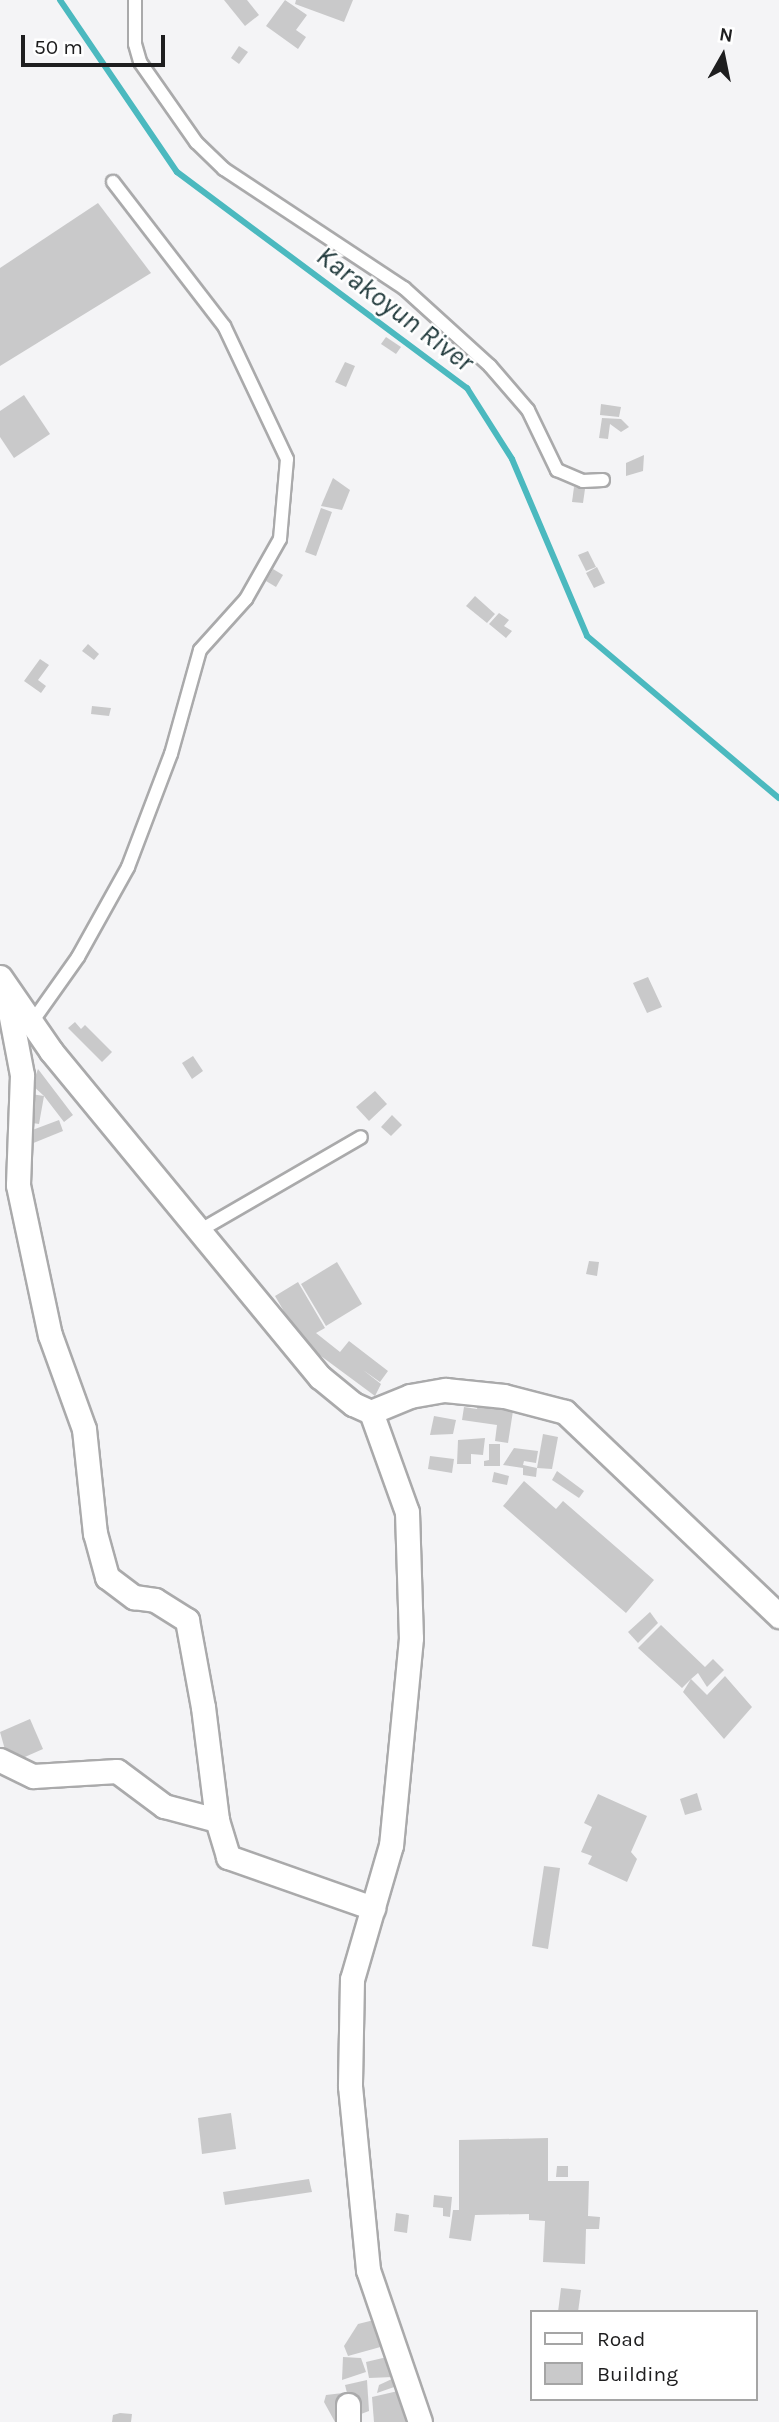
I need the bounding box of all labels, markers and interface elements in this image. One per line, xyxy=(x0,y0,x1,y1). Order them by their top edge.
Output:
scale bar xyxy=(24,21,168,65)
north arrow xyxy=(688,21,758,91)
text: N xyxy=(718,23,735,47)
text: 50 m xyxy=(34,35,83,59)
water label: Karakoyun River xyxy=(310,239,480,379)
legend xyxy=(530,2310,758,2401)
text: Road xyxy=(597,2327,645,2351)
text: Building xyxy=(597,2362,678,2386)

